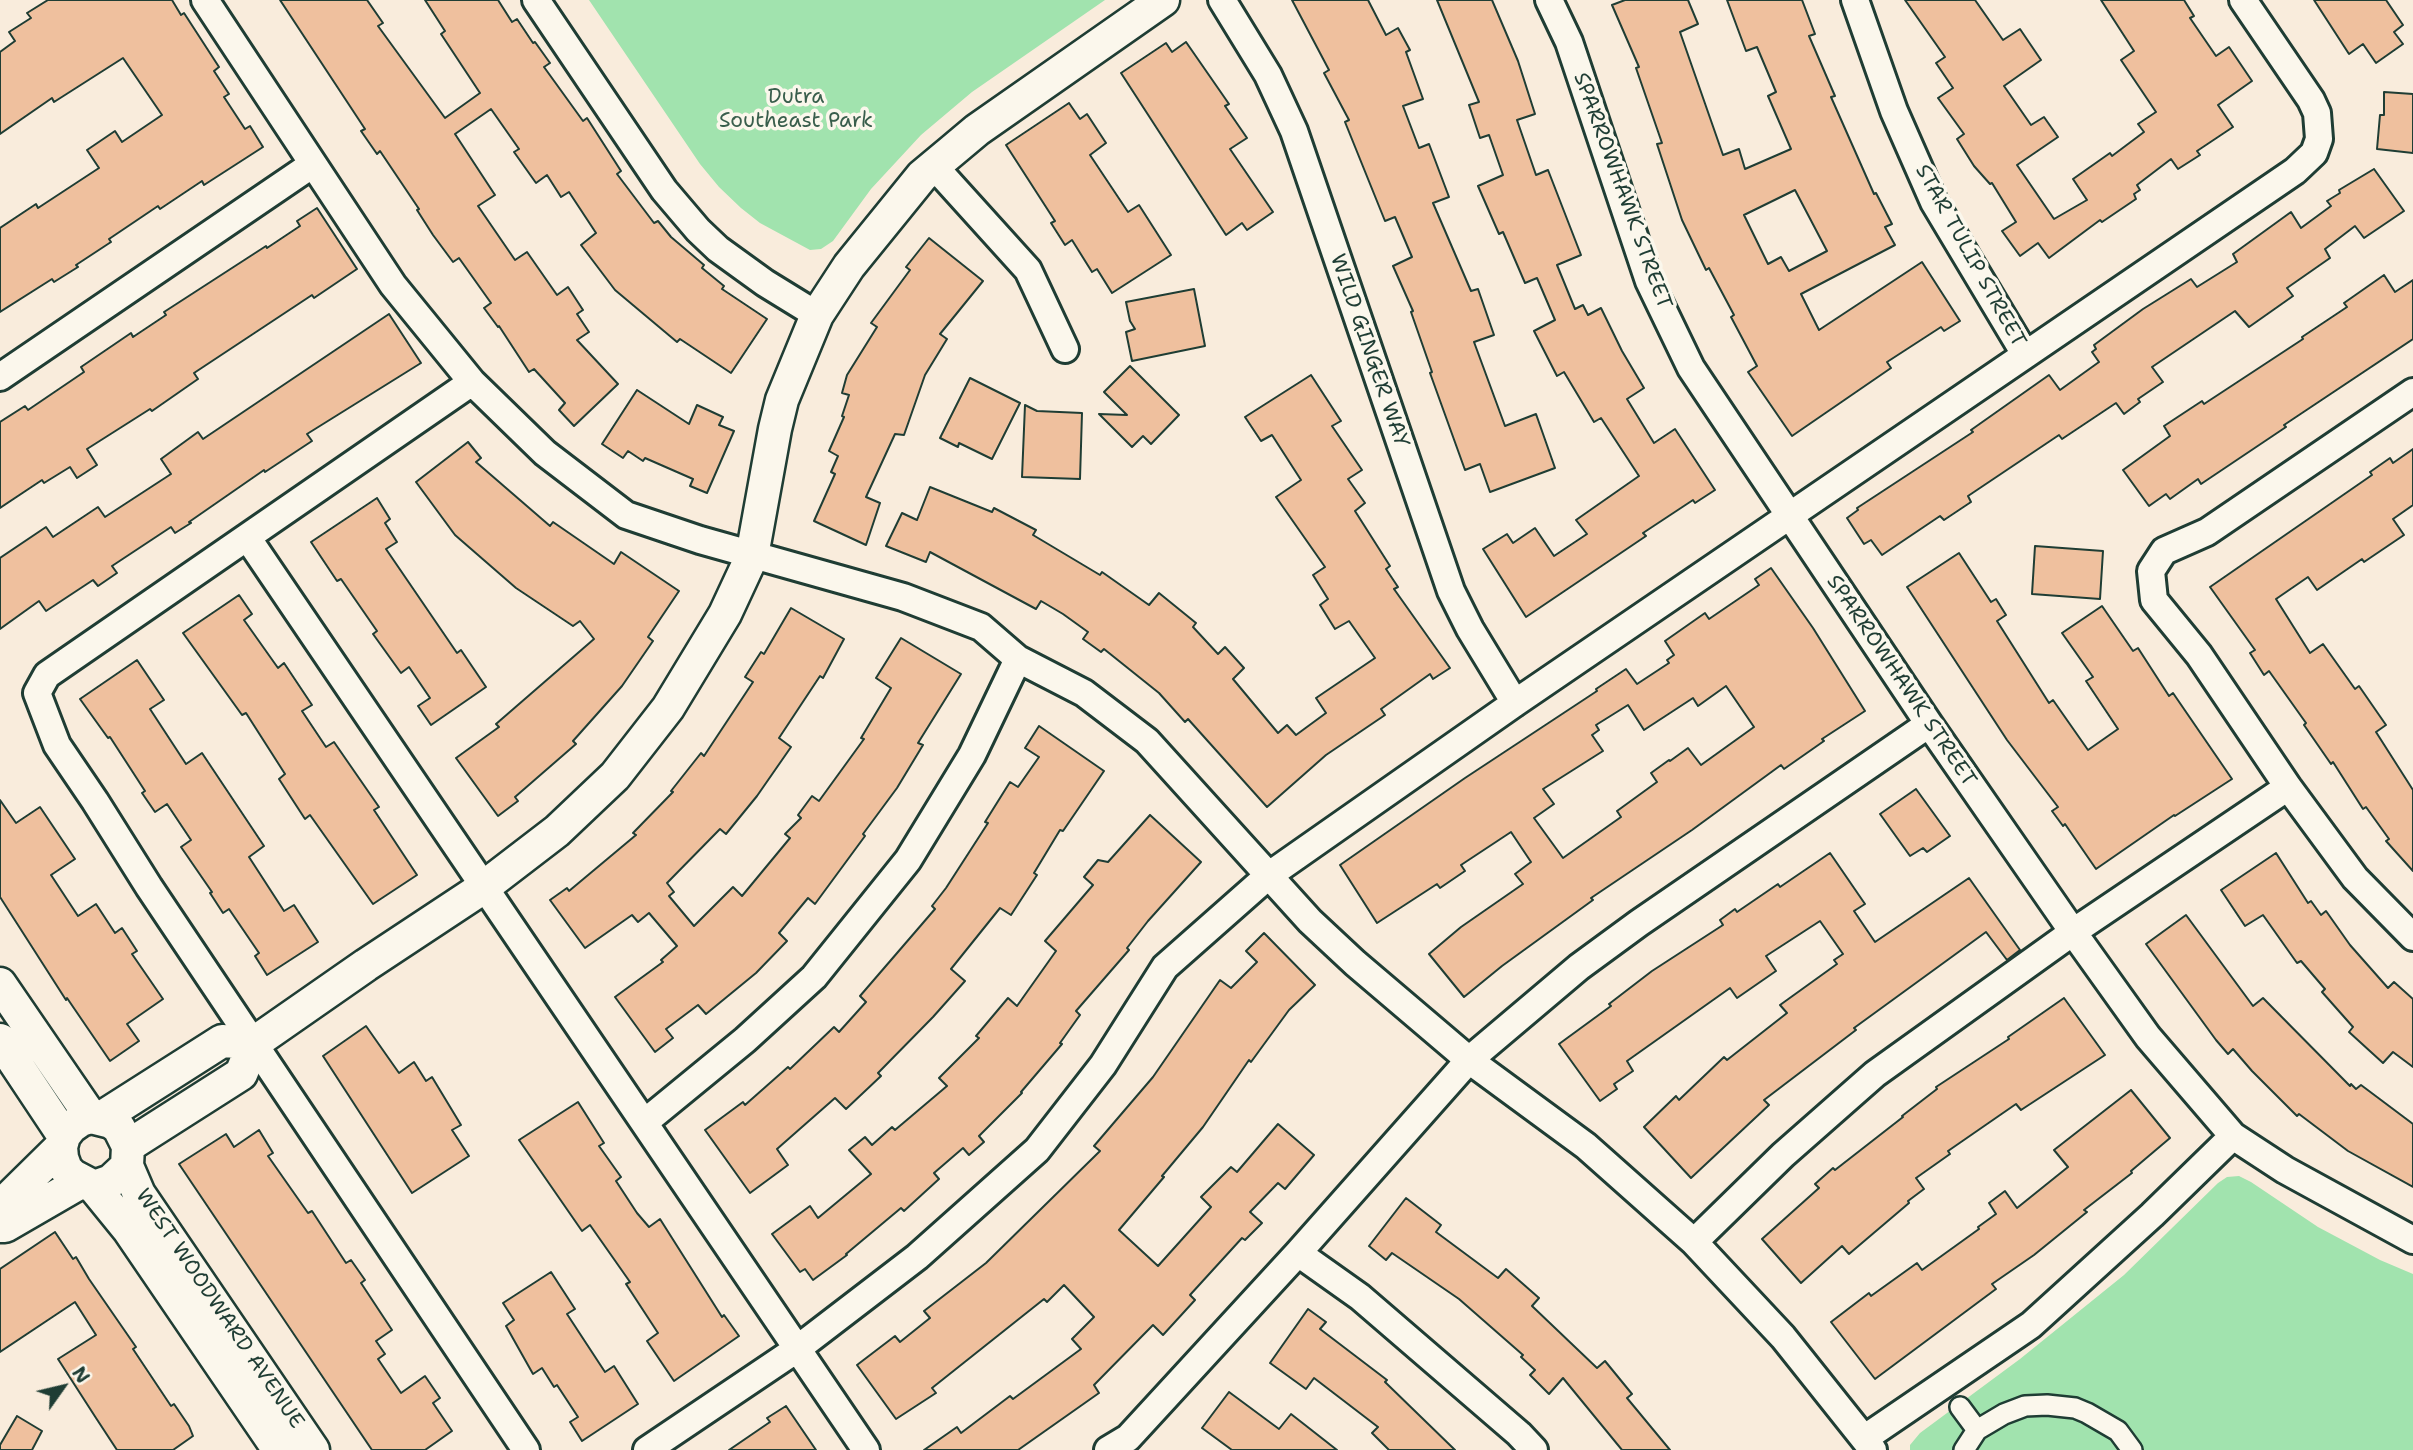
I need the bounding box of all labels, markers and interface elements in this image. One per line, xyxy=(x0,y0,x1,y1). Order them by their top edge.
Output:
street label: SPARROWHAWK STREET xyxy=(1567,69,1677,313)
park label: Dutra Southeast Park xyxy=(719,85,873,135)
street label: STAR TULIP STREET xyxy=(1909,160,2031,352)
street label: WILD GINGER WAY xyxy=(1324,251,1414,451)
street label: SPARROWHAWK STREET xyxy=(1821,570,1981,792)
street label: WEST WOODWARD AVENUE xyxy=(129,1184,309,1434)
north arrow xyxy=(28,1352,98,1422)
text: N xyxy=(66,1362,95,1388)

